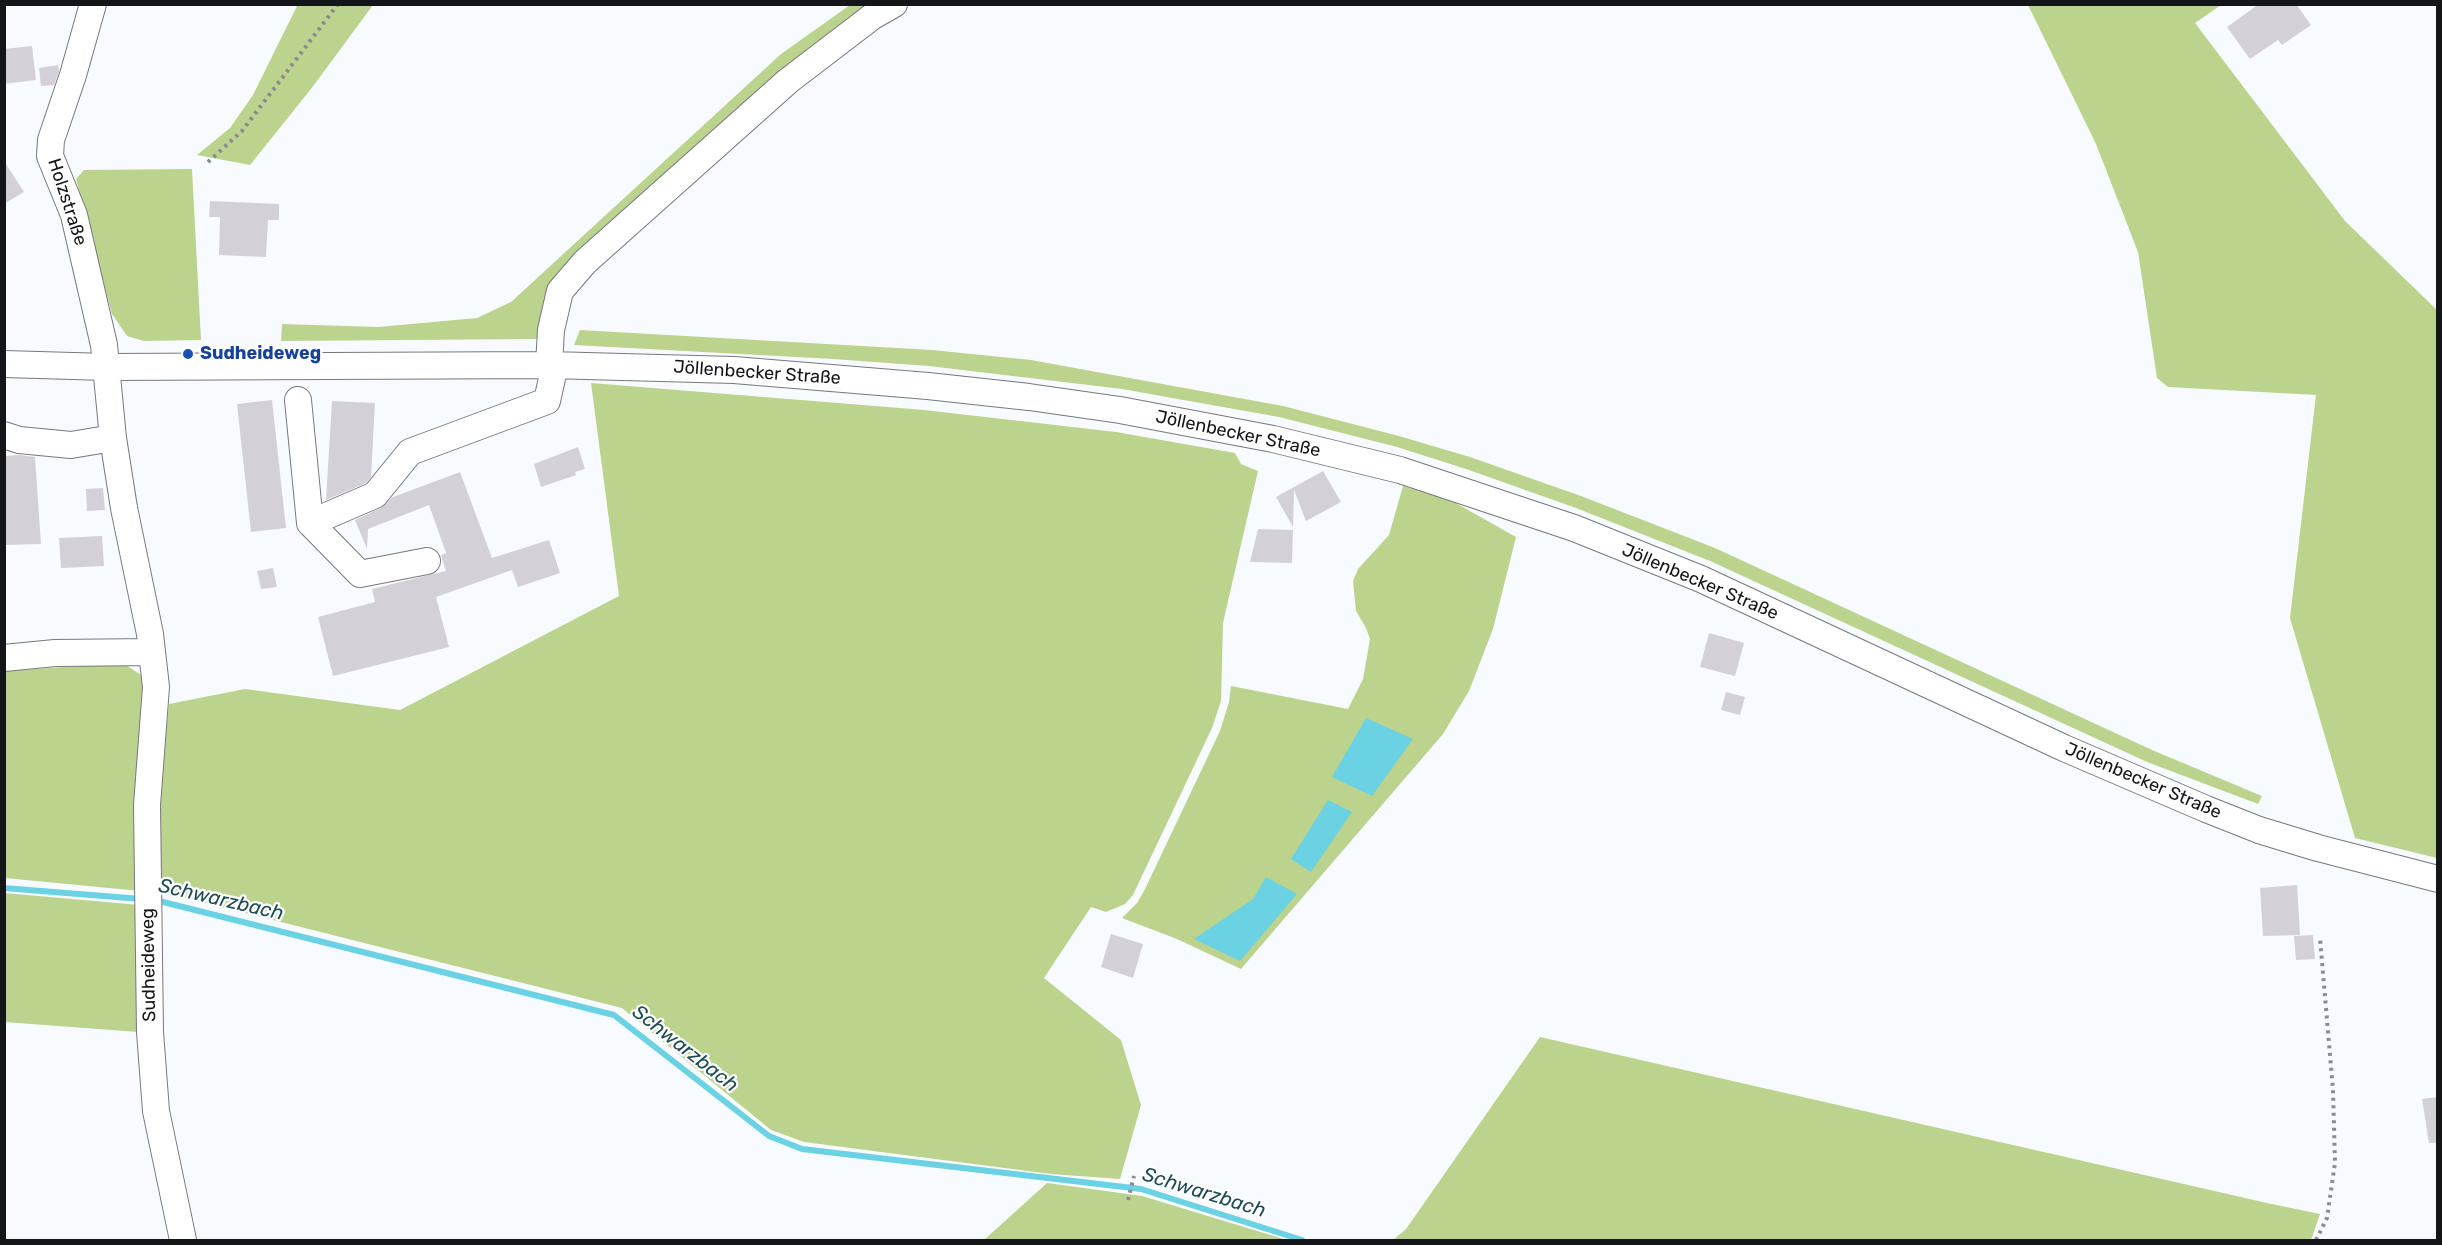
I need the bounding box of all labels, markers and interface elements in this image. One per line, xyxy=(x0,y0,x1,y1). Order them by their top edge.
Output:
street label: Holzstraße xyxy=(43,156,91,248)
place label: Sudheideweg xyxy=(200,343,321,365)
marker: Sudheideweg xyxy=(181,347,195,361)
street label: Jöllenbecker Straße xyxy=(672,356,842,390)
street label: Jöllenbecker Straße xyxy=(1154,406,1322,462)
street label: Jöllenbecker Straße xyxy=(1618,539,1782,625)
street label: Jöllenbecker Straße xyxy=(2061,738,2225,824)
water label: Schwarzbach xyxy=(156,874,286,926)
street label: Sudheideweg xyxy=(137,908,161,1022)
water label: Schwarzbach xyxy=(627,1000,743,1098)
water label: Schwarzbach xyxy=(1139,1163,1269,1223)

